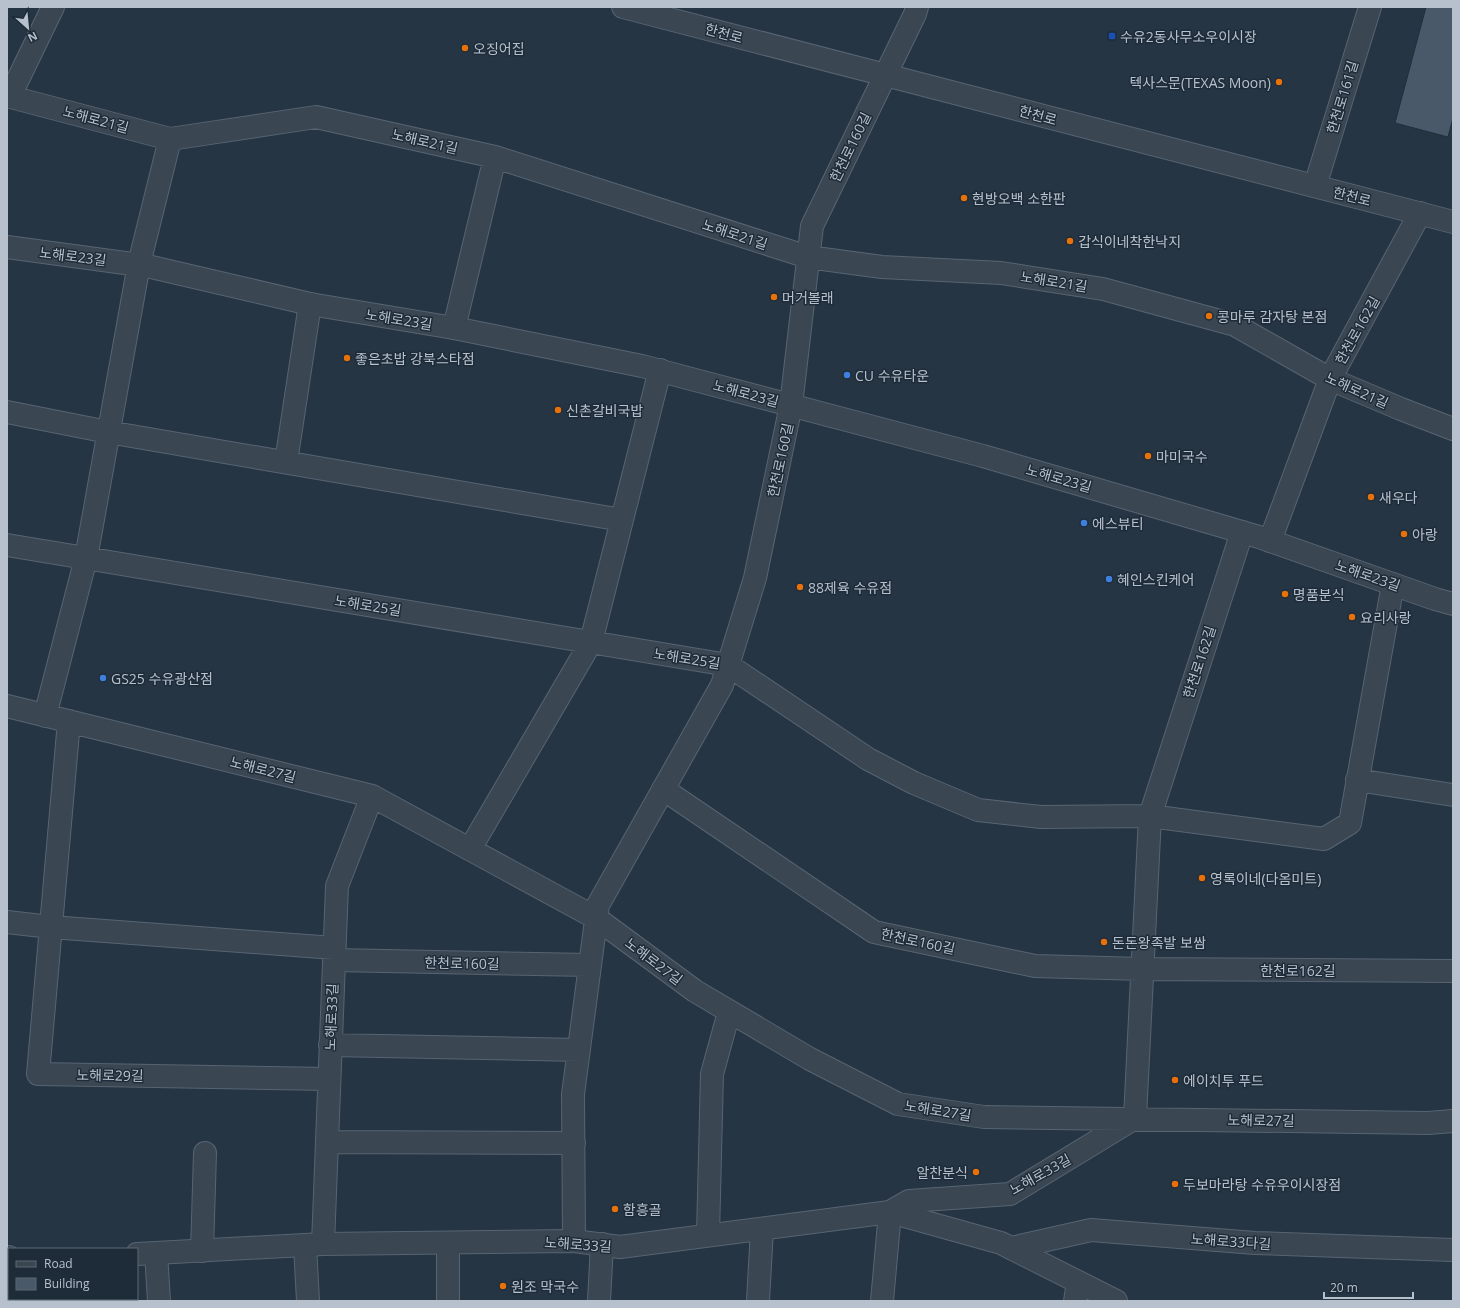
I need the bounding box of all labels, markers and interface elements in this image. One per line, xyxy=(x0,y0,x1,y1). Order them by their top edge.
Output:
north arrow xyxy=(8,8,48,48)
street label: 한천로 xyxy=(703,19,745,47)
place label: 수유2동사무소우이시장 xyxy=(1120,27,1257,46)
text: N xyxy=(25,29,40,46)
marker: 수유2동사무소우이시장 xyxy=(1107,31,1117,41)
place label: 오징어집 xyxy=(473,39,525,58)
marker: 오징어집 xyxy=(460,43,470,53)
street label: 한천로161길 xyxy=(1322,58,1362,136)
place label: 텍사스문(TEXAS Moon) xyxy=(1129,73,1271,92)
marker: 텍사스문(TEXAS Moon) xyxy=(1274,77,1284,87)
street label: 노해로21길 xyxy=(61,101,131,137)
street label: 한천로 xyxy=(1017,101,1059,129)
street label: 한천로160길 xyxy=(825,109,875,185)
street label: 노해로21길 xyxy=(390,124,460,158)
street label: 한천로 xyxy=(1331,182,1373,210)
place label: 현방오백 소한판 xyxy=(972,189,1066,208)
marker: 현방오백 소한판 xyxy=(959,193,969,203)
street label: 노해로21길 xyxy=(700,215,770,253)
place label: 갑식이네착한낙지 xyxy=(1078,232,1181,251)
marker: 갑식이네착한낙지 xyxy=(1065,236,1075,246)
street label: 노해로23길 xyxy=(38,242,108,270)
street label: 노해로21길 xyxy=(1019,266,1089,296)
place label: 머거볼래 xyxy=(782,288,834,307)
marker: 머거볼래 xyxy=(769,292,779,302)
street label: 한천로162길 xyxy=(1330,292,1384,368)
street label: 노해로23길 xyxy=(364,304,434,334)
place label: 콩마루 감자탕 본점 xyxy=(1217,307,1327,326)
marker: 콩마루 감자탕 본점 xyxy=(1204,311,1214,321)
place label: 좋은초밥 강북스타점 xyxy=(355,349,475,368)
marker: 좋은초밥 강북스타점 xyxy=(342,353,352,363)
place label: CU 수유타운 xyxy=(855,366,929,385)
street label: 노해로21길 xyxy=(1322,368,1392,412)
marker: CU 수유타운 xyxy=(842,370,852,380)
street label: 노해로23길 xyxy=(711,375,781,411)
place label: 신촌갈비국밥 xyxy=(566,401,643,420)
marker: 신촌갈비국밥 xyxy=(553,405,563,415)
street label: 한천로160길 xyxy=(763,421,797,499)
place label: 마미국수 xyxy=(1156,447,1208,466)
marker: 마미국수 xyxy=(1143,451,1153,461)
street label: 노해로23길 xyxy=(1024,460,1094,496)
place label: 새우다 xyxy=(1379,488,1418,507)
marker: 새우다 xyxy=(1366,492,1376,502)
place label: 에스뷰티 xyxy=(1092,514,1144,533)
marker: 에스뷰티 xyxy=(1079,518,1089,528)
place label: 아랑 xyxy=(1412,525,1438,544)
marker: 아랑 xyxy=(1399,529,1409,539)
street label: 노해로23길 xyxy=(1333,555,1403,595)
place label: 혜인스킨케어 xyxy=(1117,570,1194,589)
marker: 혜인스킨케어 xyxy=(1104,574,1114,584)
place label: 88제육 수유점 xyxy=(808,578,892,597)
marker: 88제육 수유점 xyxy=(795,582,805,592)
place label: 명품분식 xyxy=(1293,585,1345,604)
marker: 명품분식 xyxy=(1280,589,1290,599)
street label: 노해로25길 xyxy=(333,590,403,620)
place label: 요리사랑 xyxy=(1360,608,1412,627)
marker: 요리사랑 xyxy=(1347,612,1357,622)
street label: 한천로162길 xyxy=(1178,623,1220,701)
street label: 노해로25길 xyxy=(652,643,722,673)
place label: GS25 수유광산점 xyxy=(111,669,213,688)
marker: GS25 수유광산점 xyxy=(98,673,108,683)
street label: 노해로27길 xyxy=(228,752,298,786)
place label: 영록이네(다옴미트) xyxy=(1210,869,1321,888)
marker: 영록이네(다옴미트) xyxy=(1197,873,1207,883)
street label: 한천로160길 xyxy=(879,924,957,958)
street label: 노해로27길 xyxy=(621,933,687,989)
place label: 돈돈왕족발 보쌈 xyxy=(1112,933,1206,952)
marker: 돈돈왕족발 보쌈 xyxy=(1099,937,1109,947)
street label: 한천로160길 xyxy=(424,953,500,973)
street label: 한천로162길 xyxy=(1260,961,1336,980)
street label: 노해로33길 xyxy=(320,983,342,1051)
street label: 노해로29길 xyxy=(76,1065,144,1085)
place label: 에이치투 푸드 xyxy=(1183,1071,1264,1090)
marker: 에이치투 푸드 xyxy=(1170,1075,1180,1085)
street label: 노해로27길 xyxy=(903,1095,973,1125)
street label: 노해로27길 xyxy=(1227,1110,1295,1130)
street label: 노해로33길 xyxy=(1006,1149,1074,1199)
place label: 알찬분식 xyxy=(916,1163,968,1182)
marker: 알찬분식 xyxy=(971,1167,981,1177)
place label: 두보마라탕 수유우이시장점 xyxy=(1183,1175,1341,1194)
marker: 두보마라탕 수유우이시장점 xyxy=(1170,1179,1180,1189)
place label: 함흥골 xyxy=(623,1200,662,1219)
marker: 함흥골 xyxy=(610,1204,620,1214)
street label: 노해로33다길 xyxy=(1190,1229,1272,1253)
street label: 노해로33길 xyxy=(544,1232,612,1256)
legend xyxy=(8,1248,138,1300)
text: Road xyxy=(44,1255,73,1272)
scale bar xyxy=(1324,1274,1413,1300)
text: Building xyxy=(44,1275,90,1292)
place label: 원조 막국수 xyxy=(511,1277,579,1296)
text: 20 m xyxy=(1330,1279,1358,1296)
marker: 원조 막국수 xyxy=(498,1281,508,1291)

